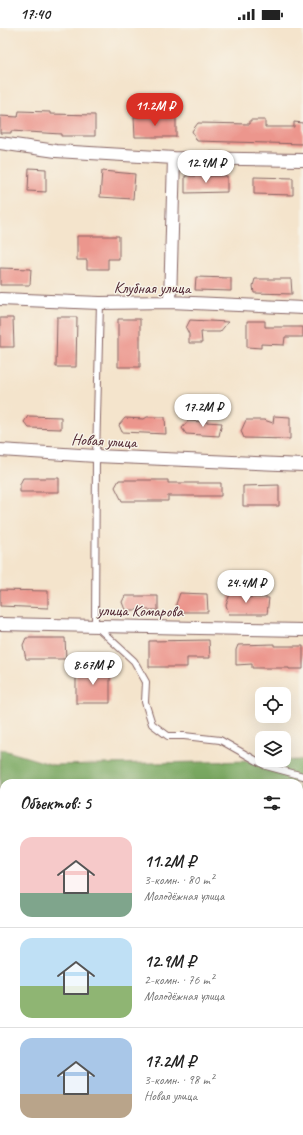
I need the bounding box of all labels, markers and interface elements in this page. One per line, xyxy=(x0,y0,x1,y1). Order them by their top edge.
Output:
text: 17:40 xyxy=(20,5,50,24)
pin: 11.2M ₽ xyxy=(118,93,192,127)
text: 11.2M ₽ xyxy=(135,98,175,114)
pin: 12.9M ₽ xyxy=(169,150,243,184)
text: 12.9M ₽ xyxy=(186,155,226,171)
street label: Клубная улица xyxy=(114,278,192,298)
pin: 17.2M ₽ xyxy=(166,394,240,428)
text: 17.2M ₽ xyxy=(183,399,223,415)
street label: Новая улица xyxy=(71,429,139,453)
pin: 24.4M ₽ xyxy=(209,570,283,604)
text: 24.4M ₽ xyxy=(226,575,266,591)
street label: улица Комарова xyxy=(96,600,184,622)
pin: 8.67M ₽ xyxy=(56,652,130,686)
text: 8.67M ₽ xyxy=(73,657,113,673)
map controls xyxy=(255,687,291,767)
button: locate xyxy=(255,687,291,723)
button: layers xyxy=(255,731,291,767)
icon: filters xyxy=(261,792,283,814)
text: Объектов: 5 xyxy=(20,793,91,814)
text: 11.2M ₽ xyxy=(144,851,196,872)
icon: home xyxy=(52,853,100,901)
text: 3-комн. · 80 m² xyxy=(144,872,214,888)
text: Молодёжная улица xyxy=(144,888,224,904)
text: 12.9M ₽ xyxy=(144,951,195,972)
icon: home xyxy=(52,954,100,1002)
text: 2-комн. · 76 m² xyxy=(144,972,214,988)
text: Молодёжная улица xyxy=(144,988,224,1004)
text: 17.2M ₽ xyxy=(144,1051,196,1072)
icon: home xyxy=(52,1054,100,1102)
text: 3-комн. · 98 m² xyxy=(144,1072,214,1088)
text: Новая улица xyxy=(144,1088,197,1104)

